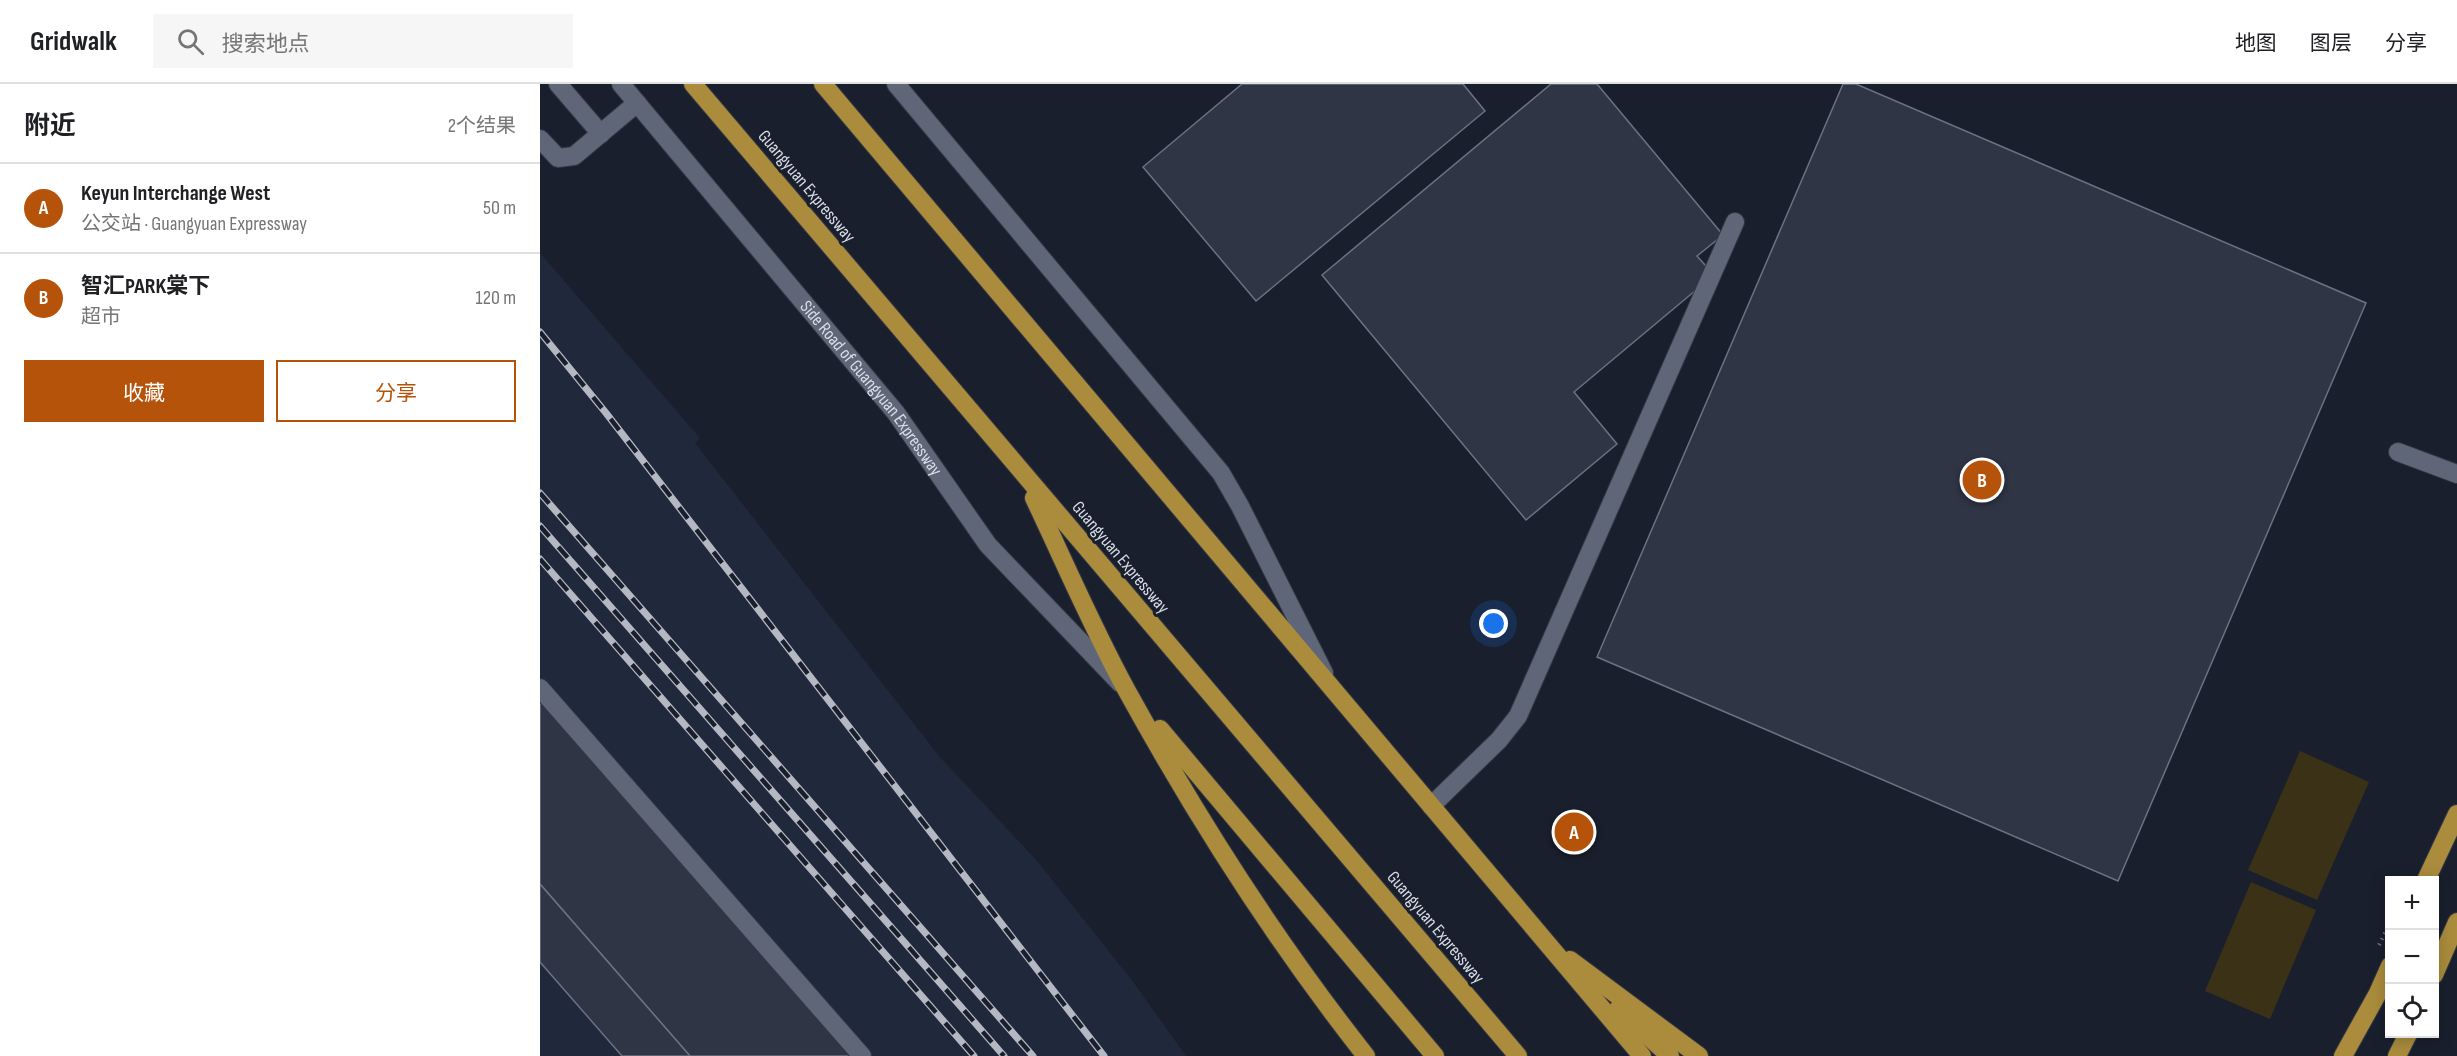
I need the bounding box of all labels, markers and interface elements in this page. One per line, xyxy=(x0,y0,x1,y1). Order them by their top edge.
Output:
search box xyxy=(153,14,573,68)
text: Gridwalk xyxy=(30,25,117,58)
icon: search xyxy=(174,25,207,58)
text: 搜索地点 xyxy=(222,31,310,58)
text: 地图 xyxy=(2235,31,2277,56)
text: 图层 xyxy=(2310,31,2352,56)
text: 分享 xyxy=(2385,31,2427,56)
text: 附近 xyxy=(24,111,76,142)
text: 2个结果 xyxy=(448,114,516,138)
street label: Guangyuan Expressway xyxy=(754,126,860,247)
text: Keyun Interchange West xyxy=(81,180,270,207)
text: A xyxy=(39,196,48,220)
text: 50 m xyxy=(483,196,516,220)
text: 公交站 · Guangyuan Expressway xyxy=(81,212,307,236)
text: 智汇PARK棠下 xyxy=(81,273,210,300)
text: B xyxy=(39,286,48,310)
text: 120 m xyxy=(476,286,516,310)
street label: Side Road of Guangyuan Expressway xyxy=(796,296,946,480)
text: 超市 xyxy=(81,305,121,329)
button: 收藏 xyxy=(24,360,264,422)
button: 分享 xyxy=(276,360,516,422)
pin: B xyxy=(1962,458,2002,502)
street label: Guangyuan Expressway xyxy=(1068,497,1174,618)
your location xyxy=(1479,609,1508,638)
pin: A xyxy=(1554,810,1594,855)
street label: Guangyuan Expressway xyxy=(1383,867,1489,988)
map controls xyxy=(2385,876,2439,1038)
button: + xyxy=(2385,876,2439,930)
button: − xyxy=(2385,930,2439,984)
button: locate xyxy=(2385,984,2439,1038)

